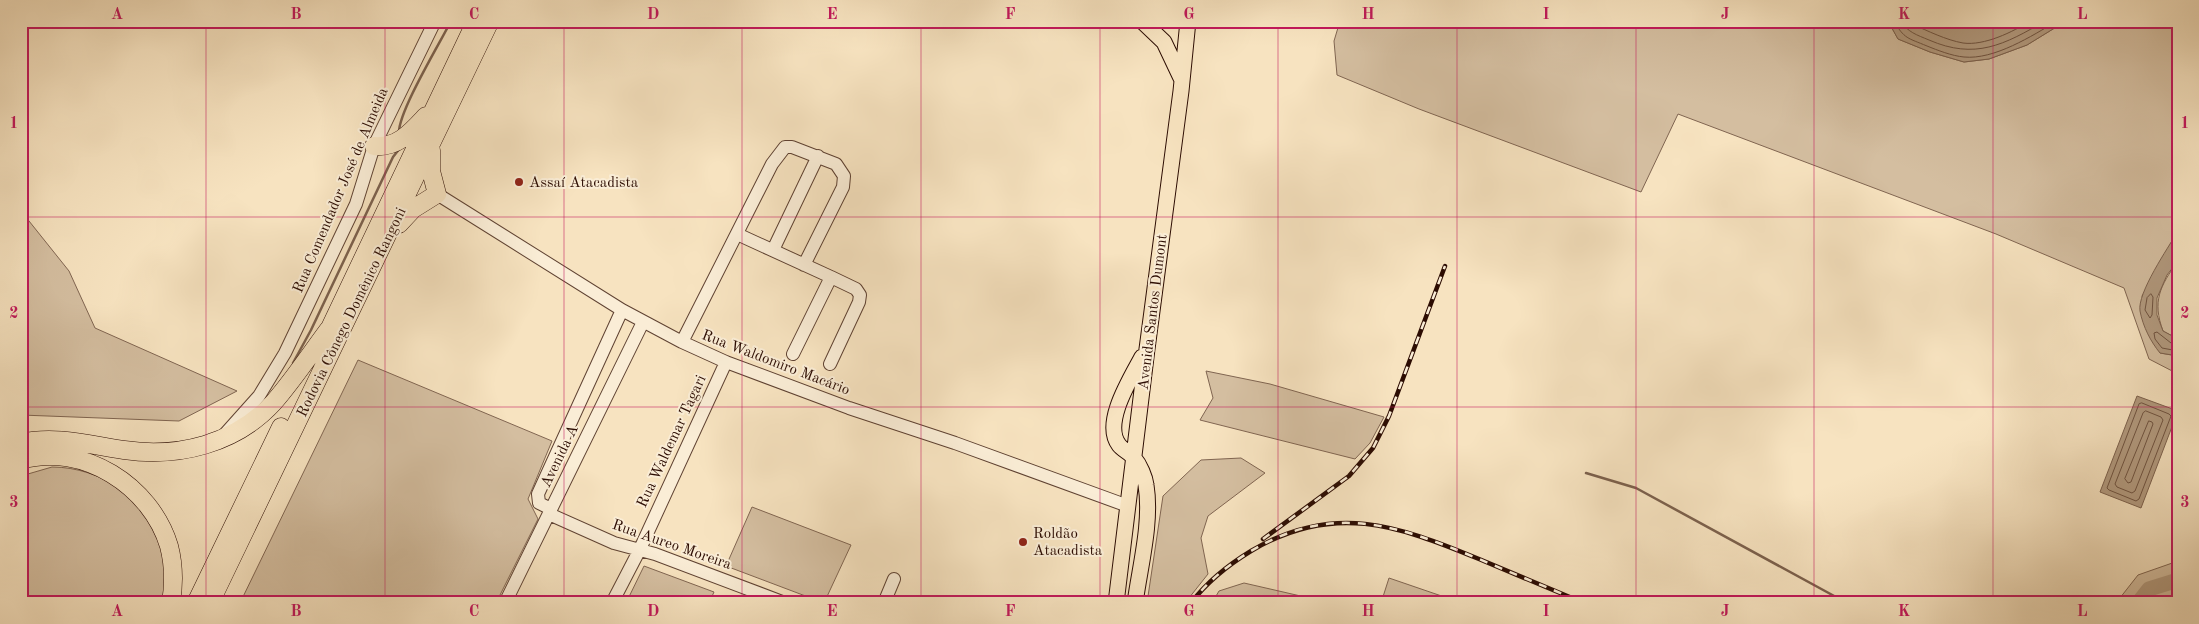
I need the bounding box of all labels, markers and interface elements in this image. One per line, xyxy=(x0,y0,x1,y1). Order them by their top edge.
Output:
text: A xyxy=(111,7,123,23)
text: B xyxy=(290,7,302,23)
text: C xyxy=(469,7,479,23)
text: D xyxy=(647,7,659,23)
text: E xyxy=(826,7,838,23)
text: F xyxy=(1005,7,1016,23)
text: G xyxy=(1183,7,1195,23)
text: H xyxy=(1361,7,1375,23)
text: I xyxy=(1542,7,1550,23)
text: J xyxy=(1721,7,1730,23)
text: K xyxy=(1898,7,1910,23)
text: L xyxy=(2077,7,2088,23)
street label: Rua Comendador José de Almeida xyxy=(291,85,392,295)
text: 1 xyxy=(9,116,19,132)
text: 1 xyxy=(2180,116,2190,132)
marker: Assaí Atacadista xyxy=(513,176,525,188)
place label: Assaí Atacadista xyxy=(529,176,639,191)
street label: Rodovia Cônego Domênico Rangoni xyxy=(295,206,410,420)
street label: Avenida Santos Dumont xyxy=(1136,233,1170,391)
text: 2 xyxy=(9,306,19,322)
text: 2 xyxy=(2180,306,2190,322)
street label: Rua Waldomiro Macário xyxy=(699,328,852,399)
street label: Rua Waldemar Tagari xyxy=(635,373,710,510)
street label: Avenida A xyxy=(539,422,582,490)
text: 3 xyxy=(9,495,19,511)
text: 3 xyxy=(2180,495,2190,511)
street label: Rua Aureo Moreira xyxy=(610,518,734,573)
place label: Roldão Atacadista xyxy=(1033,527,1103,559)
marker: Roldão Atacadista xyxy=(1017,536,1029,548)
text: A xyxy=(111,604,123,620)
text: B xyxy=(290,604,302,620)
text: C xyxy=(469,604,479,620)
text: D xyxy=(647,604,659,620)
text: E xyxy=(826,604,838,620)
text: F xyxy=(1005,604,1016,620)
text: G xyxy=(1183,604,1195,620)
text: H xyxy=(1361,604,1375,620)
text: I xyxy=(1542,604,1550,620)
text: J xyxy=(1721,604,1730,620)
text: K xyxy=(1898,604,1910,620)
text: L xyxy=(2077,604,2088,620)

